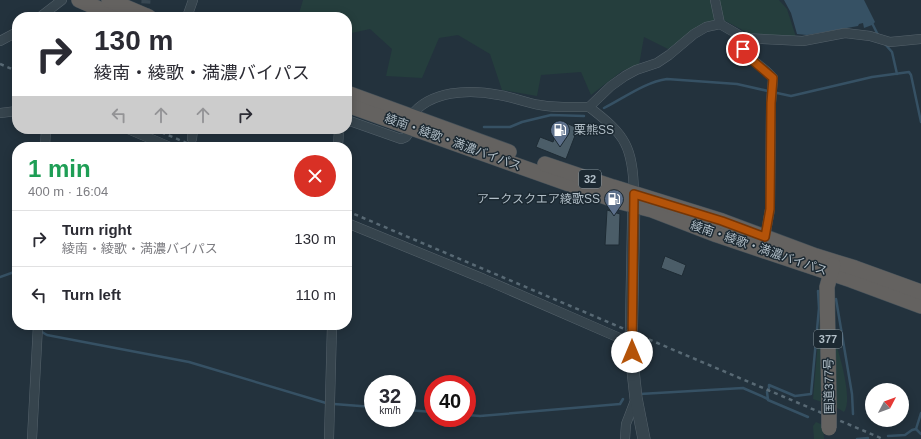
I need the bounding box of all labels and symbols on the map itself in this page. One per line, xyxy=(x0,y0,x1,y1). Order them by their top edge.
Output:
pin xyxy=(726,32,760,66)
street label: 綾南・綾歌・満濃バイパス xyxy=(383,111,523,173)
fuel station icon: 栗熊SS xyxy=(549,119,571,147)
place label: 栗熊SS xyxy=(574,123,614,137)
road number: 32 xyxy=(579,170,601,188)
fuel station icon: アークスクエア綾歌SS xyxy=(603,188,625,216)
place label: アークスクエア綾歌SS xyxy=(477,192,600,206)
street label: 綾南・綾歌・満濃バイパス xyxy=(689,218,829,278)
road number: 377 xyxy=(814,330,842,348)
position arrow xyxy=(611,331,653,373)
street label: 国道377号 xyxy=(822,358,836,414)
speed limit sign: 40 xyxy=(424,375,476,427)
north arrow xyxy=(865,383,909,427)

